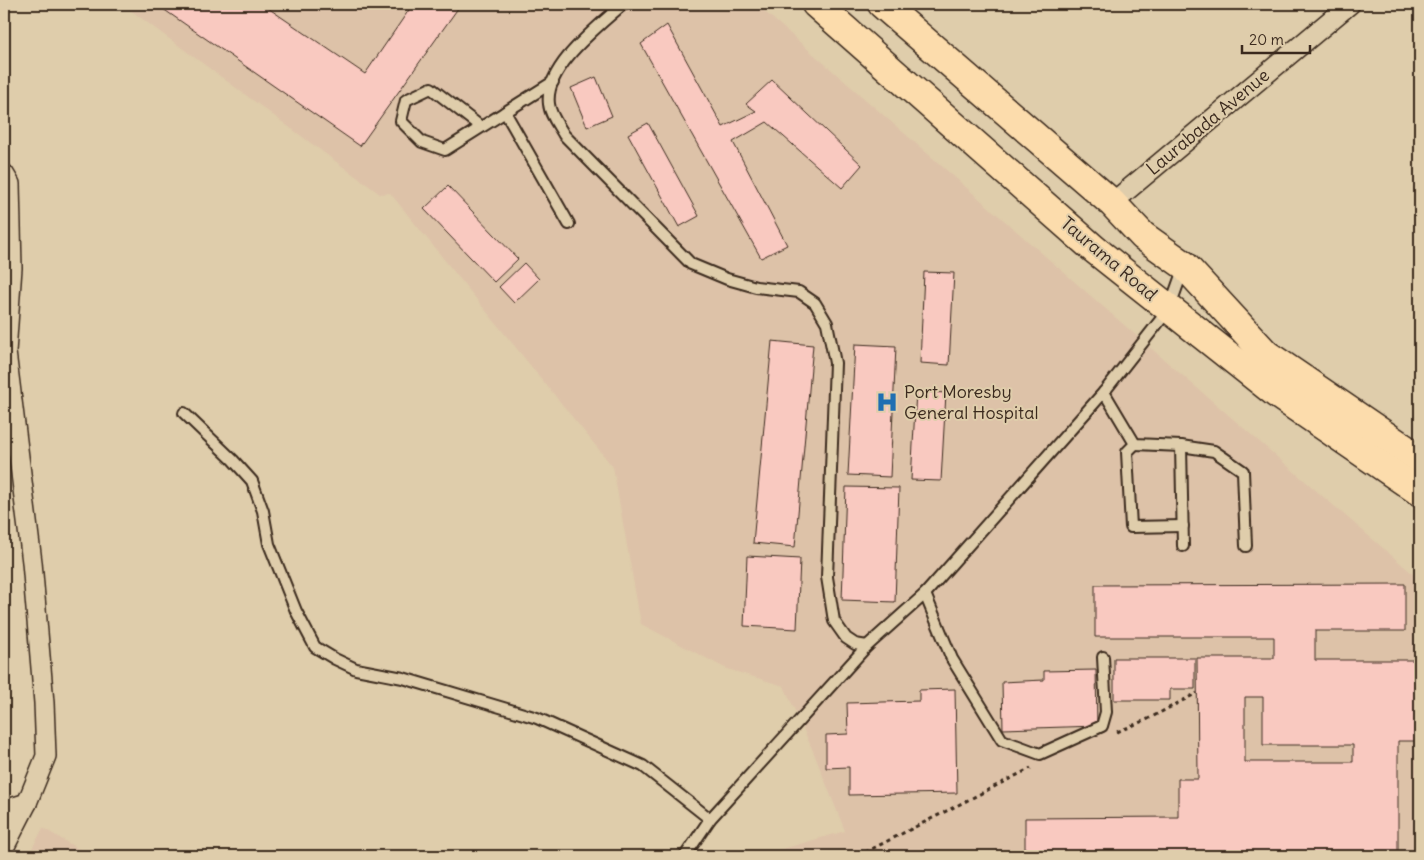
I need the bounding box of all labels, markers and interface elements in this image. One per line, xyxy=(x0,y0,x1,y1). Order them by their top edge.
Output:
scale bar xyxy=(1242,22,1309,54)
text: 20 m xyxy=(1249,30,1284,49)
street label: Laurabada Avenue xyxy=(1142,63,1274,180)
street label: Taurama Road xyxy=(1056,212,1163,306)
place label: Port Moresby General Hospital xyxy=(904,380,1038,424)
hospital icon: Port Moresby General Hospital xyxy=(874,389,900,415)

